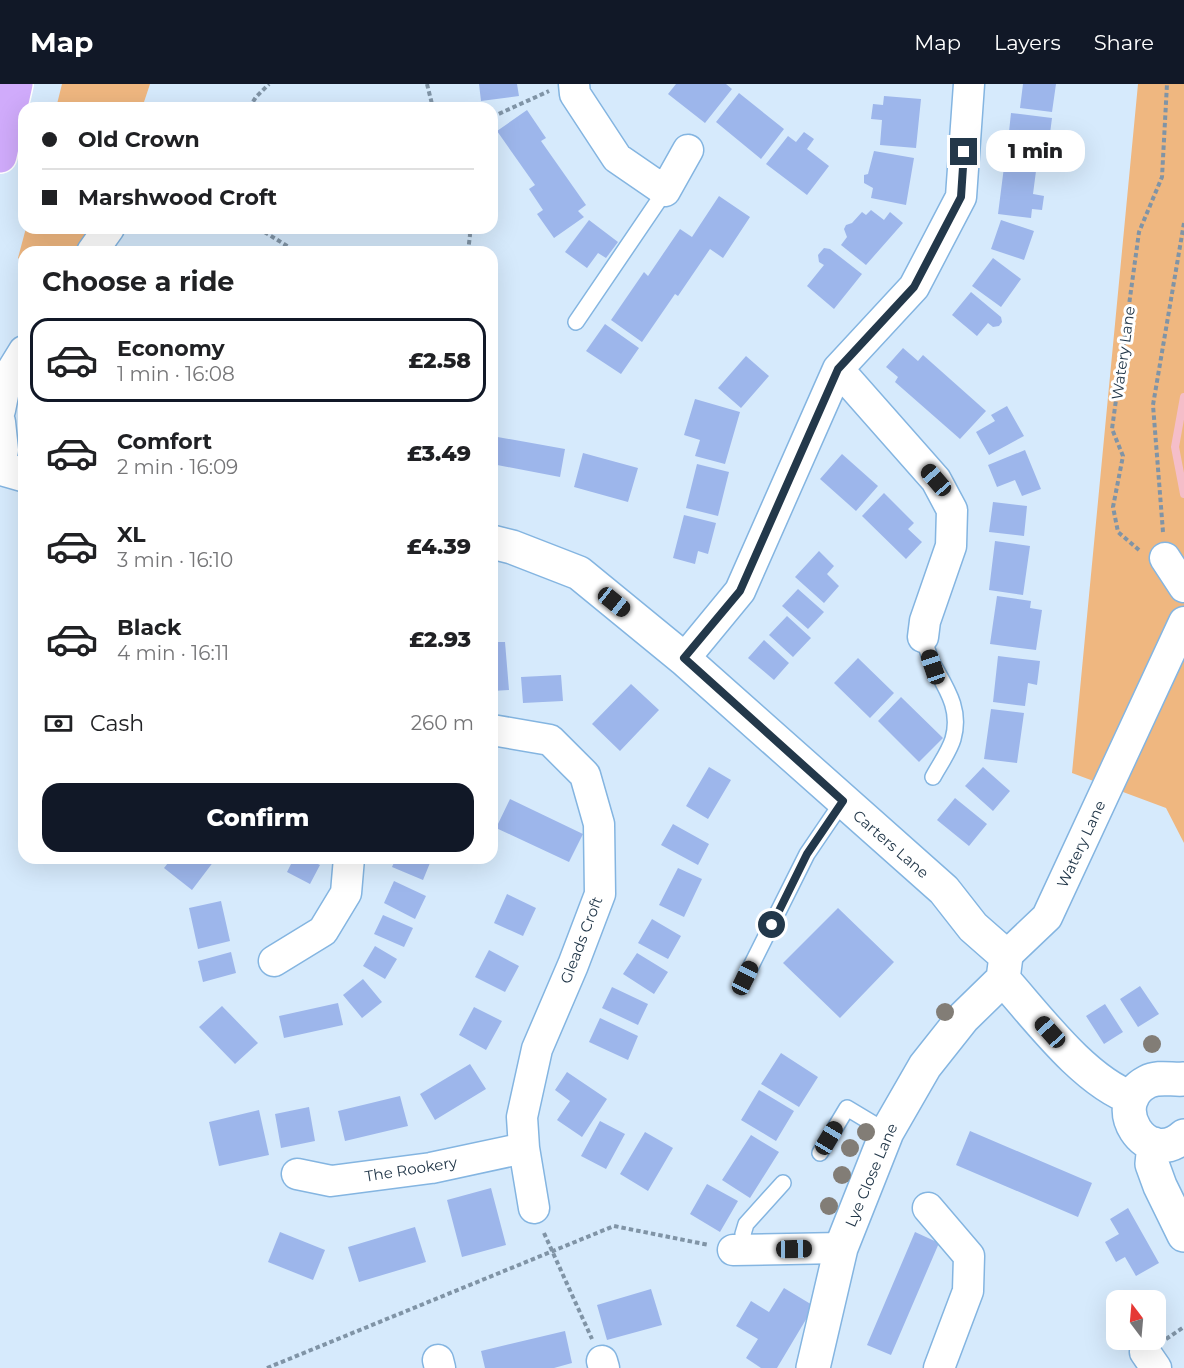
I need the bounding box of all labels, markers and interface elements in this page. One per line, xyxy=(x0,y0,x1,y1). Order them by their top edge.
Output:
text: Map xyxy=(30,25,93,59)
text: Map xyxy=(914,30,961,55)
text: Layers xyxy=(994,30,1061,55)
text: Share xyxy=(1094,30,1154,55)
text: Old Crown xyxy=(78,126,200,153)
callout: 1 min xyxy=(985,131,1084,173)
route end xyxy=(950,138,977,165)
text: 1 min xyxy=(1008,139,1063,163)
text: Marshwood Croft xyxy=(78,184,277,211)
text: Choose a ride xyxy=(42,265,234,298)
street label: Watery Lane xyxy=(1107,305,1139,401)
icon: car xyxy=(45,333,99,387)
text: Economy xyxy=(117,335,225,362)
text: £2.58 xyxy=(409,347,471,374)
text: 1 min · 16:08 xyxy=(117,362,235,386)
icon: car xyxy=(45,426,99,480)
text: Comfort xyxy=(117,428,212,455)
text: £3.49 xyxy=(407,440,471,467)
text: 2 min · 16:09 xyxy=(117,455,238,479)
car xyxy=(917,461,955,499)
icon: car xyxy=(45,519,99,573)
text: XL xyxy=(117,521,146,548)
text: £4.39 xyxy=(407,533,471,560)
text: 3 min · 16:10 xyxy=(117,548,233,572)
car xyxy=(594,584,634,620)
icon: car xyxy=(45,612,99,666)
text: Black xyxy=(117,614,181,641)
text: £2.93 xyxy=(409,626,471,653)
text: 4 min · 16:11 xyxy=(117,641,229,665)
car xyxy=(919,647,947,687)
icon: cash xyxy=(42,707,75,740)
text: Cash xyxy=(90,710,144,737)
text: 260 m xyxy=(411,711,474,735)
button: Confirm xyxy=(42,783,474,852)
street label: Watery Lane xyxy=(1052,797,1110,891)
street label: Carters Lane xyxy=(849,806,933,882)
street label: Gleads Croft xyxy=(556,894,606,986)
route start xyxy=(758,911,785,938)
car xyxy=(729,958,761,998)
car xyxy=(1031,1013,1069,1051)
car xyxy=(812,1118,846,1158)
street label: Lye Close Lane xyxy=(841,1120,901,1230)
street label: The Rookery xyxy=(364,1152,459,1186)
car xyxy=(776,1240,812,1258)
north arrow xyxy=(1106,1290,1166,1350)
map controls xyxy=(1106,1290,1166,1350)

